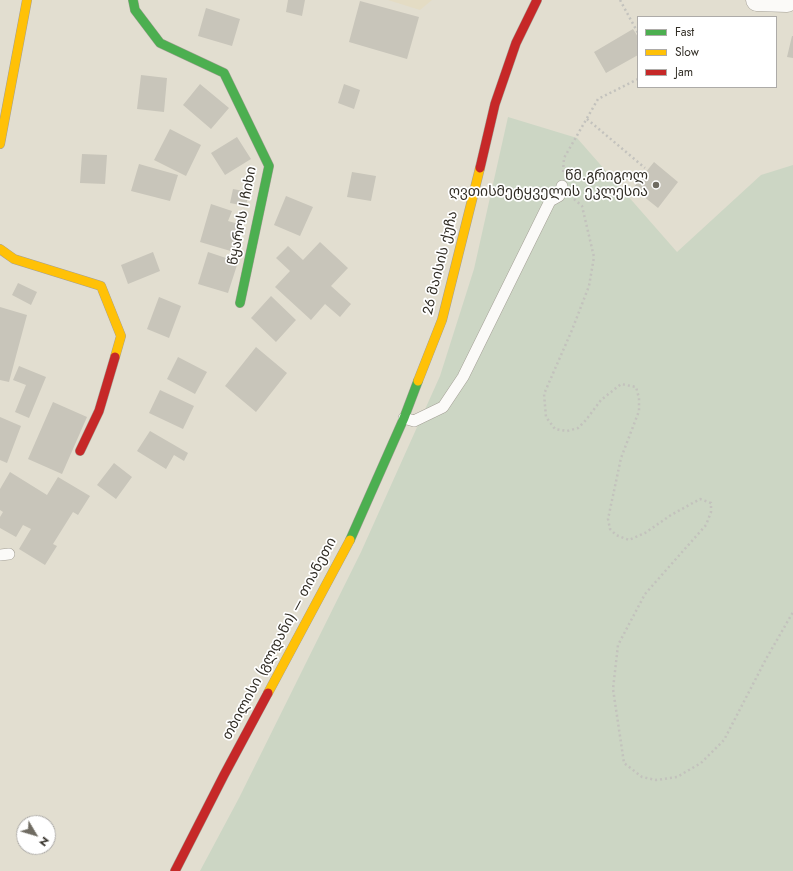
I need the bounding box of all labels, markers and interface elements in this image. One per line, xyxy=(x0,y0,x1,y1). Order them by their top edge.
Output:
legend xyxy=(637,16,777,88)
text: Fast xyxy=(675,23,694,41)
text: Slow xyxy=(675,43,699,61)
text: Jam xyxy=(675,63,693,81)
street label: წყაროს I ჩიხი xyxy=(225,165,261,267)
place label: წმ.გრიგოლ ღვთისმეტყველის ეკლესია xyxy=(449,169,648,202)
marker: წმ.გრიგოლ ღვთისმეტყველის ეკლესია xyxy=(651,180,661,190)
street label: 26 მაისის ქუჩა xyxy=(420,209,462,317)
street label: თბილისი (გლდანი) — თიანეთი xyxy=(219,535,341,743)
north arrow xyxy=(16,815,56,855)
text: N xyxy=(36,833,54,850)

